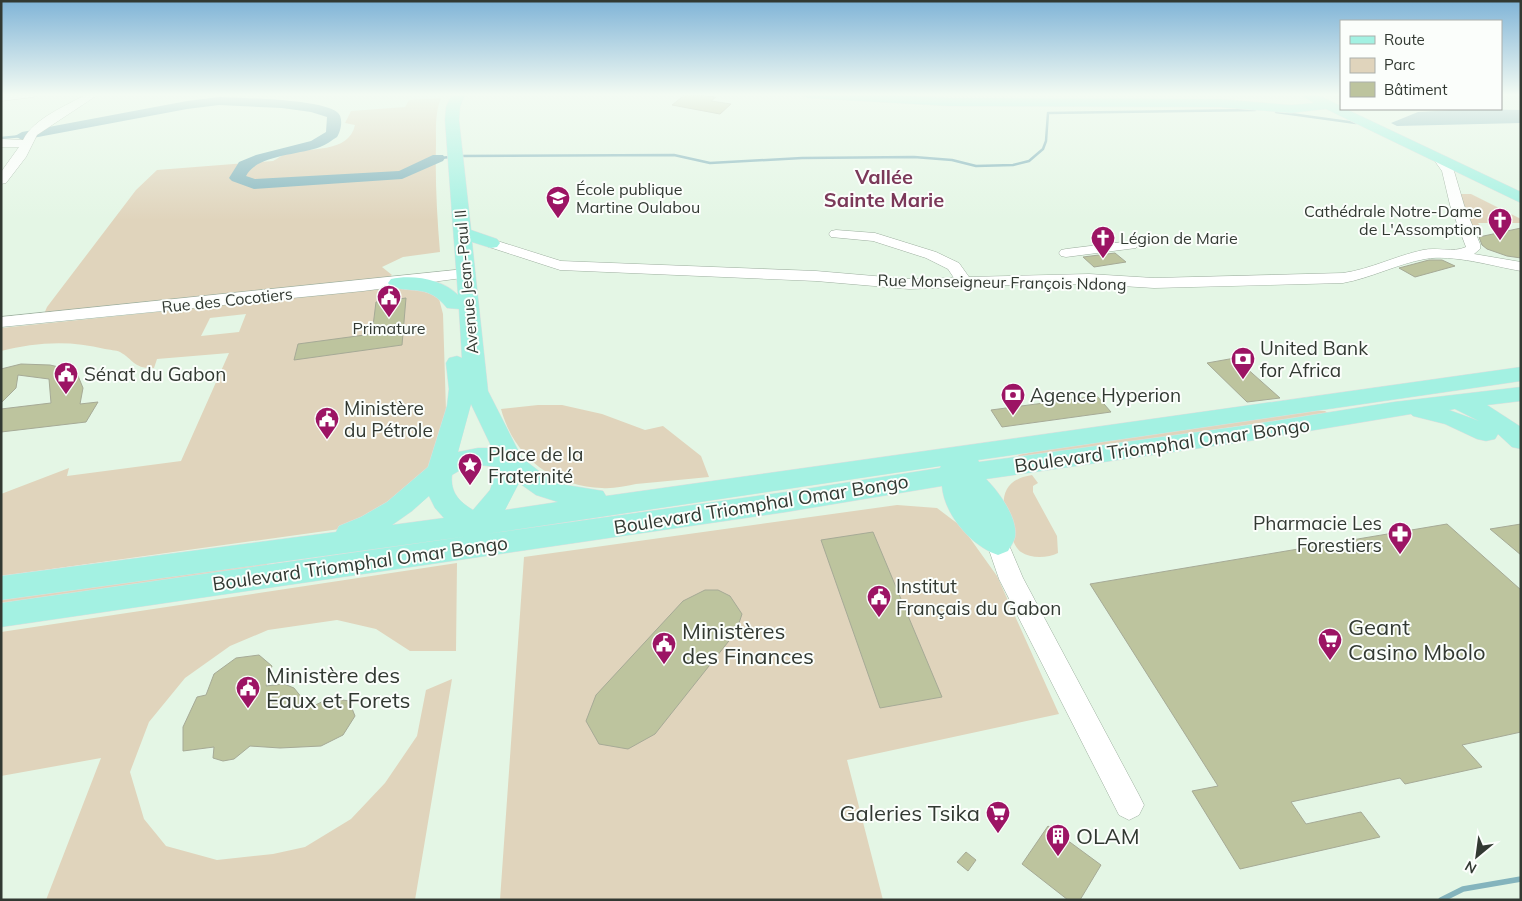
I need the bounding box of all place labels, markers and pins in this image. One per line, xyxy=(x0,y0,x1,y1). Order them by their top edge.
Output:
place label: École publique Martine Oulabou xyxy=(576,179,700,217)
school or university icon: École publique Martine Oulabou xyxy=(545,185,571,219)
place label: Cathédrale Notre-Dame de L'Assomption xyxy=(1304,201,1482,239)
church icon: Cathédrale Notre-Dame de L'Assomption xyxy=(1487,207,1513,241)
church icon: Légion de Marie xyxy=(1090,225,1116,259)
place label: Légion de Marie xyxy=(1120,228,1238,248)
public building icon: Primature xyxy=(376,284,402,318)
place label: Primature xyxy=(353,318,425,338)
place label: United Bank for Africa xyxy=(1260,336,1368,382)
bank icon: United Bank for Africa xyxy=(1230,346,1256,380)
public building icon: Sénat du Gabon xyxy=(53,361,79,395)
place label: Sénat du Gabon xyxy=(84,362,226,386)
bank icon: Agence Hyperion xyxy=(1000,382,1026,416)
place label: Agence Hyperion xyxy=(1030,383,1181,407)
place label: Ministère du Pétrole xyxy=(344,396,433,442)
public building icon: Ministère du Pétrole xyxy=(314,406,340,440)
place label: Place de la Fraternité xyxy=(488,442,583,488)
place icon: Place de la Fraternité xyxy=(457,452,483,486)
place label: Pharmacie Les Forestiers xyxy=(1253,511,1382,557)
pharmacy icon: Pharmacie Les Forestiers xyxy=(1387,521,1413,555)
place label: Institut Français du Gabon xyxy=(896,574,1061,620)
public building icon: Institut Français du Gabon xyxy=(866,584,892,618)
place label: Geant Casino Mbolo xyxy=(1348,613,1486,666)
place label: Ministères des Finances xyxy=(682,617,814,670)
supermarket icon: Geant Casino Mbolo xyxy=(1317,627,1343,661)
public building icon: Ministères des Finances xyxy=(651,631,677,665)
place label: Ministère des Eaux et Forets xyxy=(266,661,411,714)
public building icon: Ministère des Eaux et Forets xyxy=(235,675,261,709)
place label: Galeries Tsika xyxy=(839,799,980,827)
supermarket icon: Galeries Tsika xyxy=(985,800,1011,834)
place label: OLAM xyxy=(1076,822,1140,850)
building icon: OLAM xyxy=(1045,823,1071,857)

